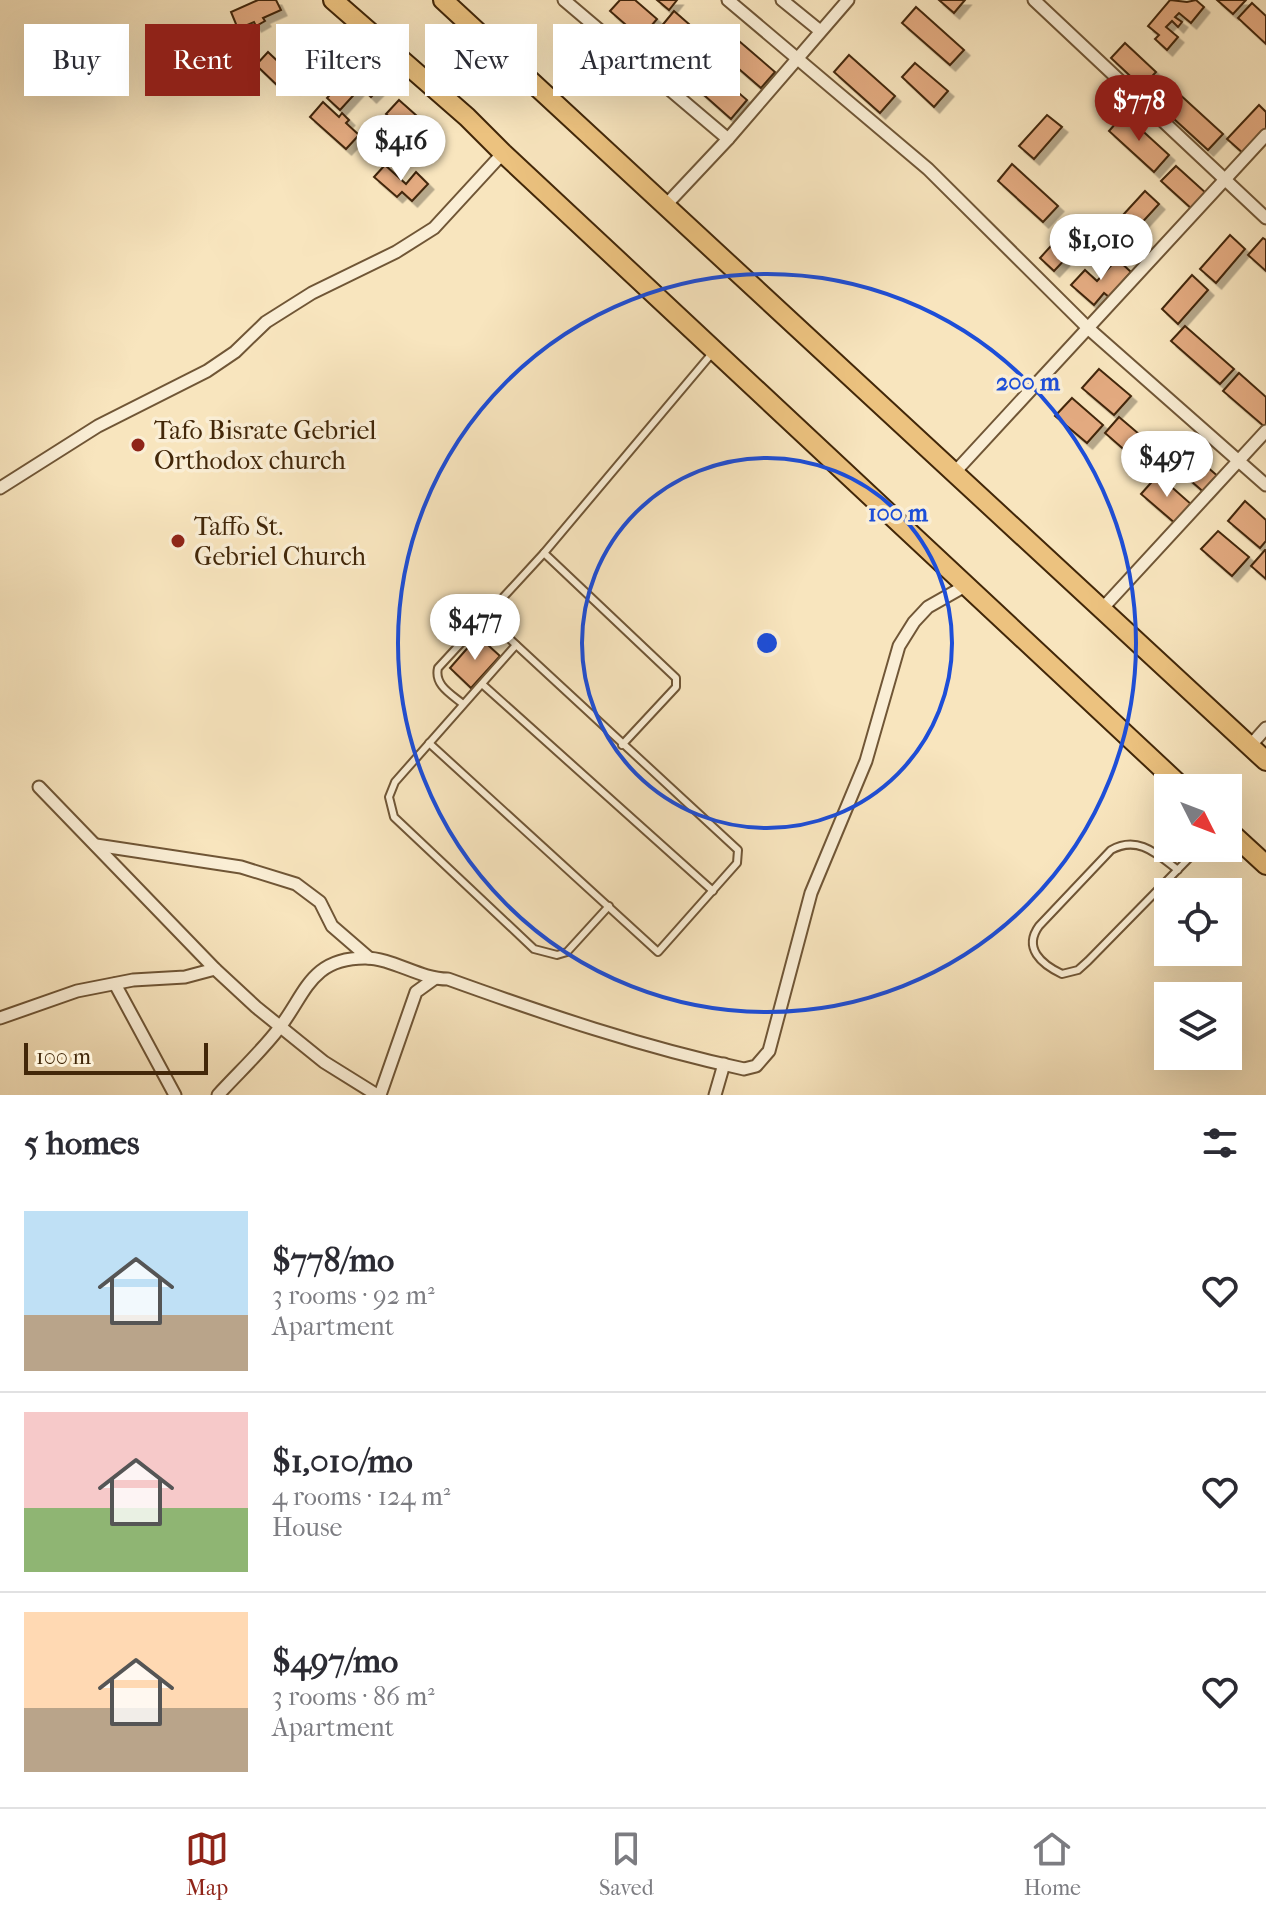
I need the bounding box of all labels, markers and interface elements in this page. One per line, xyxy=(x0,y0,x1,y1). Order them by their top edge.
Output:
chip: Buy xyxy=(24,24,129,96)
chip: Rent xyxy=(145,24,260,96)
chip: Filters xyxy=(276,24,409,96)
chip: New xyxy=(425,24,537,96)
chip: Apartment xyxy=(553,24,740,96)
pin: $778 xyxy=(1092,75,1186,143)
text: $778 xyxy=(1113,85,1165,116)
pin: $416 xyxy=(354,115,448,183)
text: $416 xyxy=(375,125,427,156)
pin: $1,010 xyxy=(1036,214,1166,282)
text: $1,010 xyxy=(1068,224,1134,255)
text: 200 m xyxy=(996,368,1061,396)
place label: Tafo Bisrate Gebriel Orthodox church xyxy=(154,415,376,476)
pin: $497 xyxy=(1120,431,1214,499)
marker: Tafo Bisrate Gebriel Orthodox church xyxy=(129,436,147,454)
text: $497 xyxy=(1139,441,1195,472)
text: 100 m xyxy=(868,499,929,527)
place label: Taffo St. Gebriel Church xyxy=(194,511,367,572)
marker: Taffo St. Gebriel Church xyxy=(169,532,187,550)
pin: $477 xyxy=(428,594,522,662)
text: $477 xyxy=(448,604,502,635)
centre of rings xyxy=(753,629,781,657)
north arrow xyxy=(1154,774,1242,862)
map controls xyxy=(1154,774,1242,1070)
button: locate xyxy=(1154,878,1242,966)
button: layers xyxy=(1154,982,1242,1070)
scale bar xyxy=(24,1039,208,1075)
text: 100 m xyxy=(36,1044,91,1070)
icon: filters xyxy=(1198,1121,1242,1165)
text: 5 homes xyxy=(24,1123,139,1163)
text: $778/mo xyxy=(272,1240,394,1280)
icon: home xyxy=(88,1243,184,1339)
icon: heart xyxy=(1198,1269,1242,1313)
text: 3 rooms · 92 m² xyxy=(272,1280,435,1311)
text: Apartment xyxy=(272,1311,394,1342)
text: $1,010/mo xyxy=(272,1441,413,1481)
icon: home xyxy=(88,1444,184,1540)
icon: heart xyxy=(1198,1470,1242,1514)
text: 4 rooms · 124 m² xyxy=(272,1481,450,1512)
text: House xyxy=(272,1512,342,1543)
text: $497/mo xyxy=(272,1641,398,1681)
icon: home xyxy=(88,1644,184,1740)
icon: heart xyxy=(1198,1670,1242,1714)
text: 3 rooms · 86 m² xyxy=(272,1681,435,1712)
text: Apartment xyxy=(272,1712,394,1743)
tab: Map xyxy=(185,1827,229,1901)
tab: Saved xyxy=(599,1827,654,1901)
tab: Home xyxy=(1024,1827,1081,1901)

